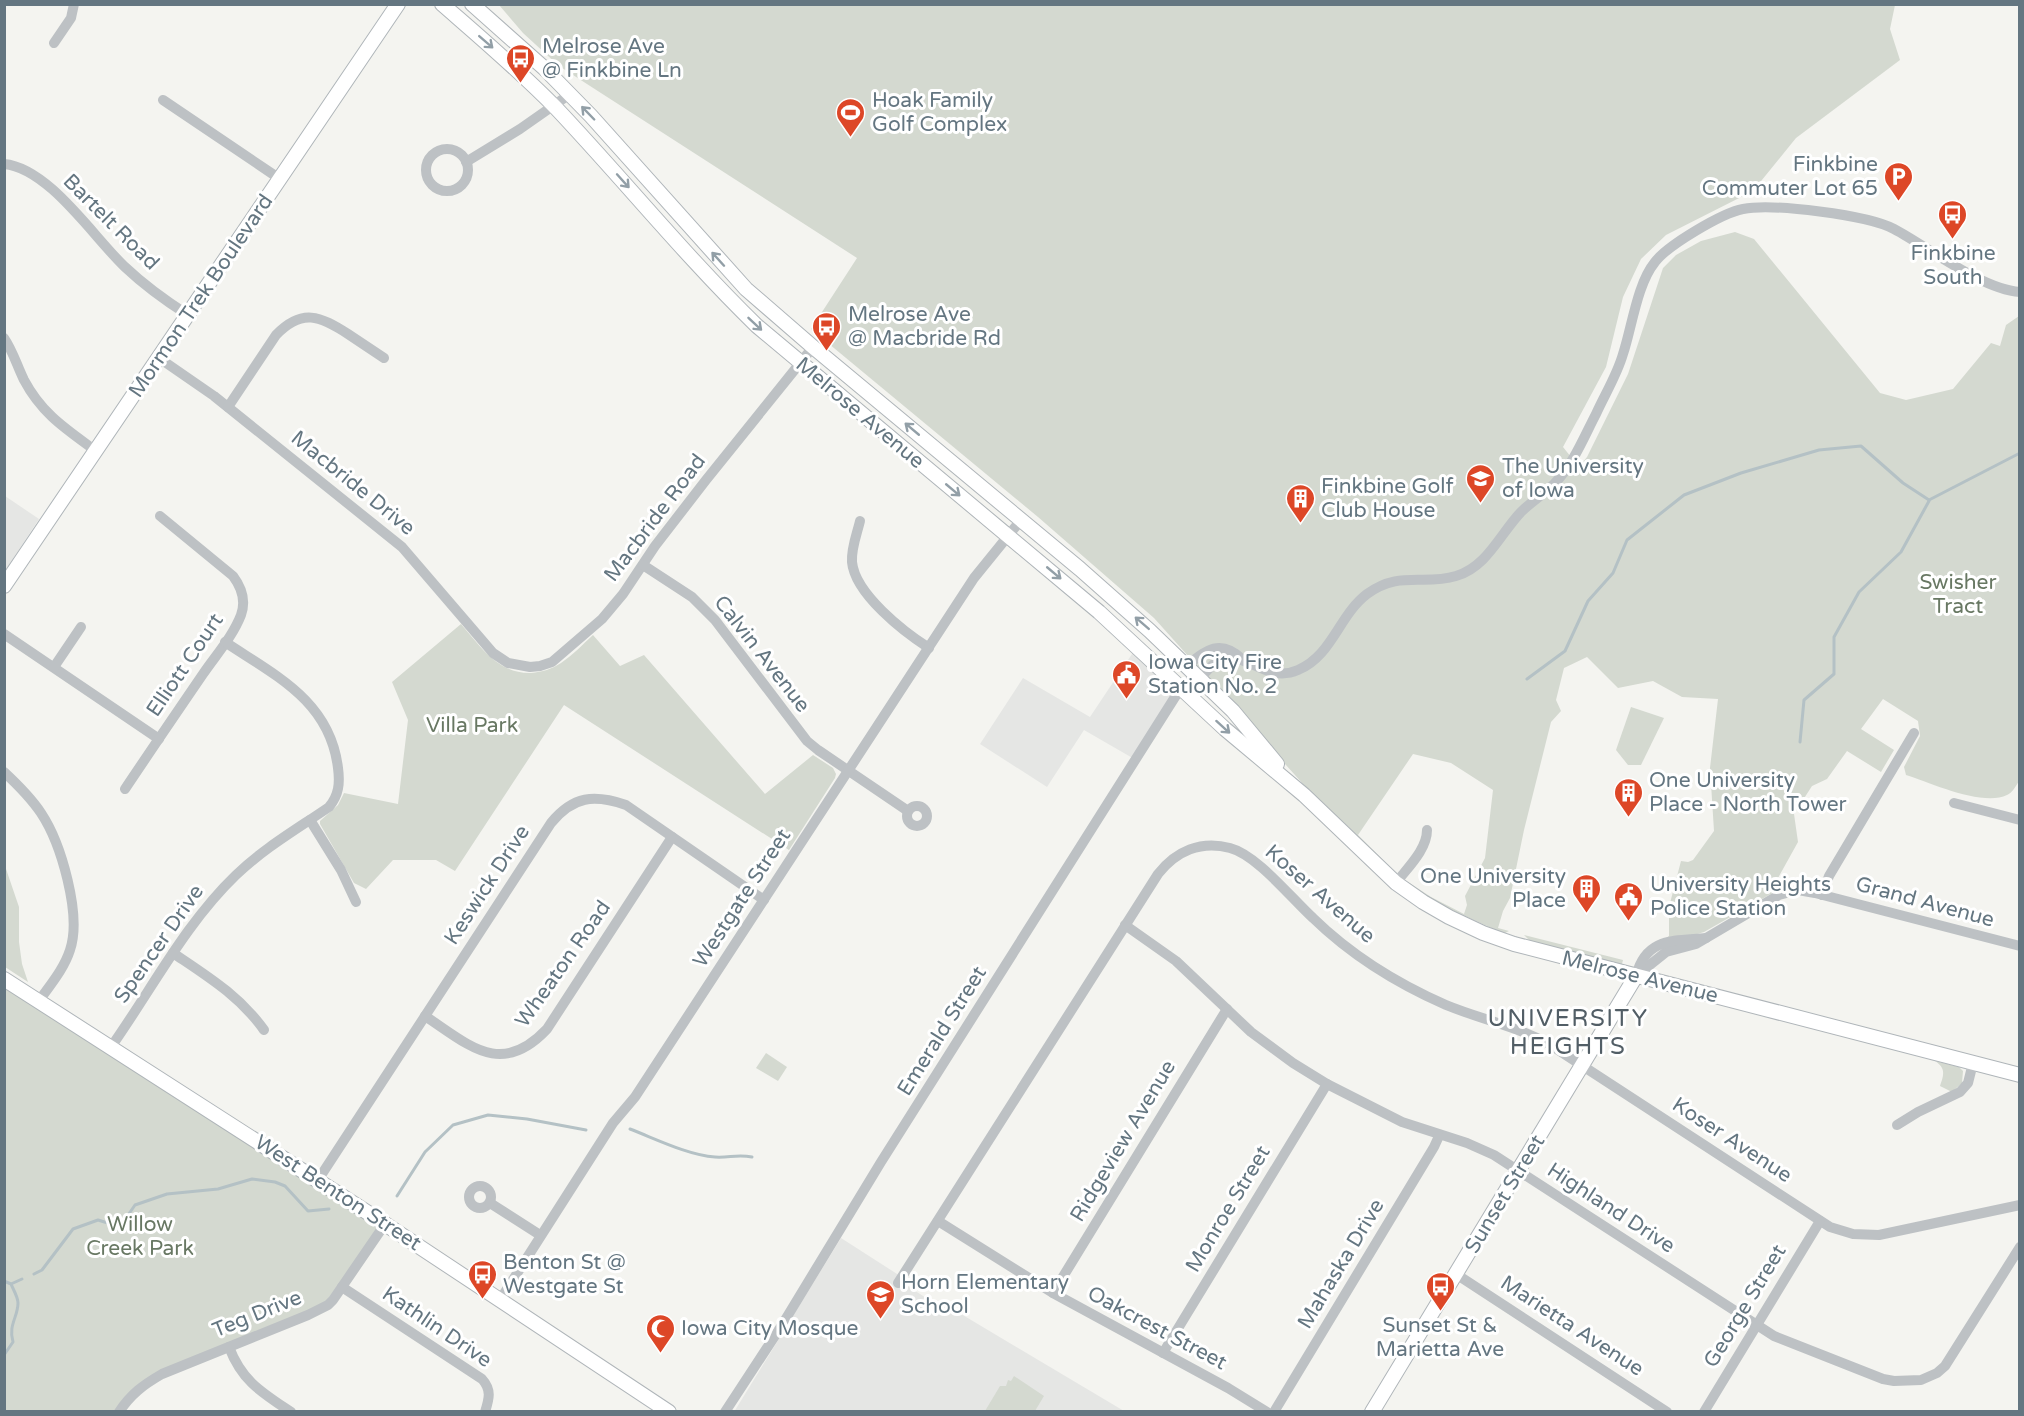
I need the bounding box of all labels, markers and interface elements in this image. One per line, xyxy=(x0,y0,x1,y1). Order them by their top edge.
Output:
place label: Melrose Ave @ Finkbine Ln xyxy=(542,34,682,83)
one-way arrow xyxy=(478,36,494,49)
bus stop icon: Melrose Ave @ Finkbine Ln xyxy=(505,42,537,84)
place label: Hoak Family Golf Complex xyxy=(872,88,1007,137)
sports icon: Hoak Family Golf Complex xyxy=(835,96,867,138)
one-way arrow xyxy=(581,106,596,121)
place label: Finkbine Commuter Lot 65 xyxy=(1702,152,1878,201)
parking icon: Finkbine Commuter Lot 65 xyxy=(1883,160,1915,202)
street label: Bartelt Road xyxy=(58,169,164,275)
one-way arrow xyxy=(616,173,630,188)
street label: Mormon Trek Boulevard xyxy=(124,190,278,402)
bus stop icon: Finkbine South xyxy=(1937,198,1969,240)
place label: Finkbine South xyxy=(1910,241,1996,290)
one-way arrow xyxy=(711,251,725,266)
place label: Melrose Ave @ Macbride Rd xyxy=(848,302,1001,351)
bus stop icon: Melrose Ave @ Macbride Rd xyxy=(811,310,843,352)
one-way arrow xyxy=(748,317,763,331)
street label: Melrose Avenue xyxy=(791,352,929,474)
one-way arrow xyxy=(905,422,920,436)
street label: Macbride Drive xyxy=(286,425,420,541)
street label: Macbride Road xyxy=(599,449,711,587)
place label: The University of Iowa xyxy=(1502,454,1644,503)
school or university icon: The University of Iowa xyxy=(1465,462,1497,504)
place label: Finkbine Golf Club House xyxy=(1321,474,1454,523)
building icon: Finkbine Golf Club House xyxy=(1284,482,1316,524)
one-way arrow xyxy=(945,483,961,496)
one-way arrow xyxy=(1045,566,1061,579)
park label: Swisher Tract xyxy=(1920,570,1996,619)
street label: Calvin Avenue xyxy=(709,591,815,717)
street label: Elliott Court xyxy=(141,609,229,721)
one-way arrow xyxy=(1134,617,1150,630)
place label: Iowa City Fire Station No. 2 xyxy=(1148,650,1282,699)
public building icon: Iowa City Fire Station No. 2 xyxy=(1111,658,1143,700)
park label: Villa Park xyxy=(426,713,518,738)
one-way arrow xyxy=(1215,720,1230,734)
place label: One University Place - North Tower xyxy=(1649,768,1847,817)
building icon: One University Place - North Tower xyxy=(1612,776,1644,818)
street label: Keswick Drive xyxy=(439,820,535,950)
street label: Westgate Street xyxy=(688,824,796,972)
street label: Koser Avenue xyxy=(1260,839,1380,949)
place label: One University Place xyxy=(1420,864,1566,913)
street label: Grand Avenue xyxy=(1853,871,1997,933)
building icon: One University Place xyxy=(1571,872,1603,914)
place label: University Heights Police Station xyxy=(1650,872,1831,921)
street label: Spencer Drive xyxy=(109,880,209,1008)
public building icon: University Heights Police Station xyxy=(1613,880,1645,922)
street label: Wheaton Road xyxy=(510,896,616,1032)
street label: Melrose Avenue xyxy=(1559,945,1721,1009)
street label: Emerald Street xyxy=(892,962,992,1100)
district label: UNIVERSITY HEIGHTS xyxy=(1488,1004,1648,1061)
street label: Ridgeview Avenue xyxy=(1065,1056,1181,1226)
street label: Koser Avenue xyxy=(1668,1092,1797,1188)
street label: West Benton Street xyxy=(250,1130,426,1256)
street label: Sunset Street xyxy=(1460,1130,1550,1258)
street label: Monroe Street xyxy=(1180,1141,1276,1277)
street label: Highland Drive xyxy=(1542,1157,1680,1259)
street label: Mahaska Drive xyxy=(1292,1194,1390,1333)
park label: Willow Creek Park xyxy=(86,1212,194,1261)
street label: George Street xyxy=(1699,1240,1791,1372)
place label: Benton St @ Westgate St xyxy=(503,1250,626,1299)
bus stop icon: Benton St @ Westgate St xyxy=(466,1258,498,1300)
place label: Horn Elementary School xyxy=(901,1270,1069,1319)
bus stop icon: Sunset St & Marietta Ave xyxy=(1424,1270,1456,1312)
street label: Marietta Avenue xyxy=(1496,1270,1648,1382)
school or university icon: Horn Elementary School xyxy=(864,1278,896,1320)
street label: Kathlin Drive xyxy=(377,1281,497,1373)
street label: Oakcrest Street xyxy=(1083,1281,1231,1375)
street label: Teg Drive xyxy=(209,1285,305,1343)
mosque icon: Iowa City Mosque xyxy=(644,1312,676,1354)
place label: Sunset St & Marietta Ave xyxy=(1376,1313,1504,1362)
place label: Iowa City Mosque xyxy=(681,1316,858,1341)

